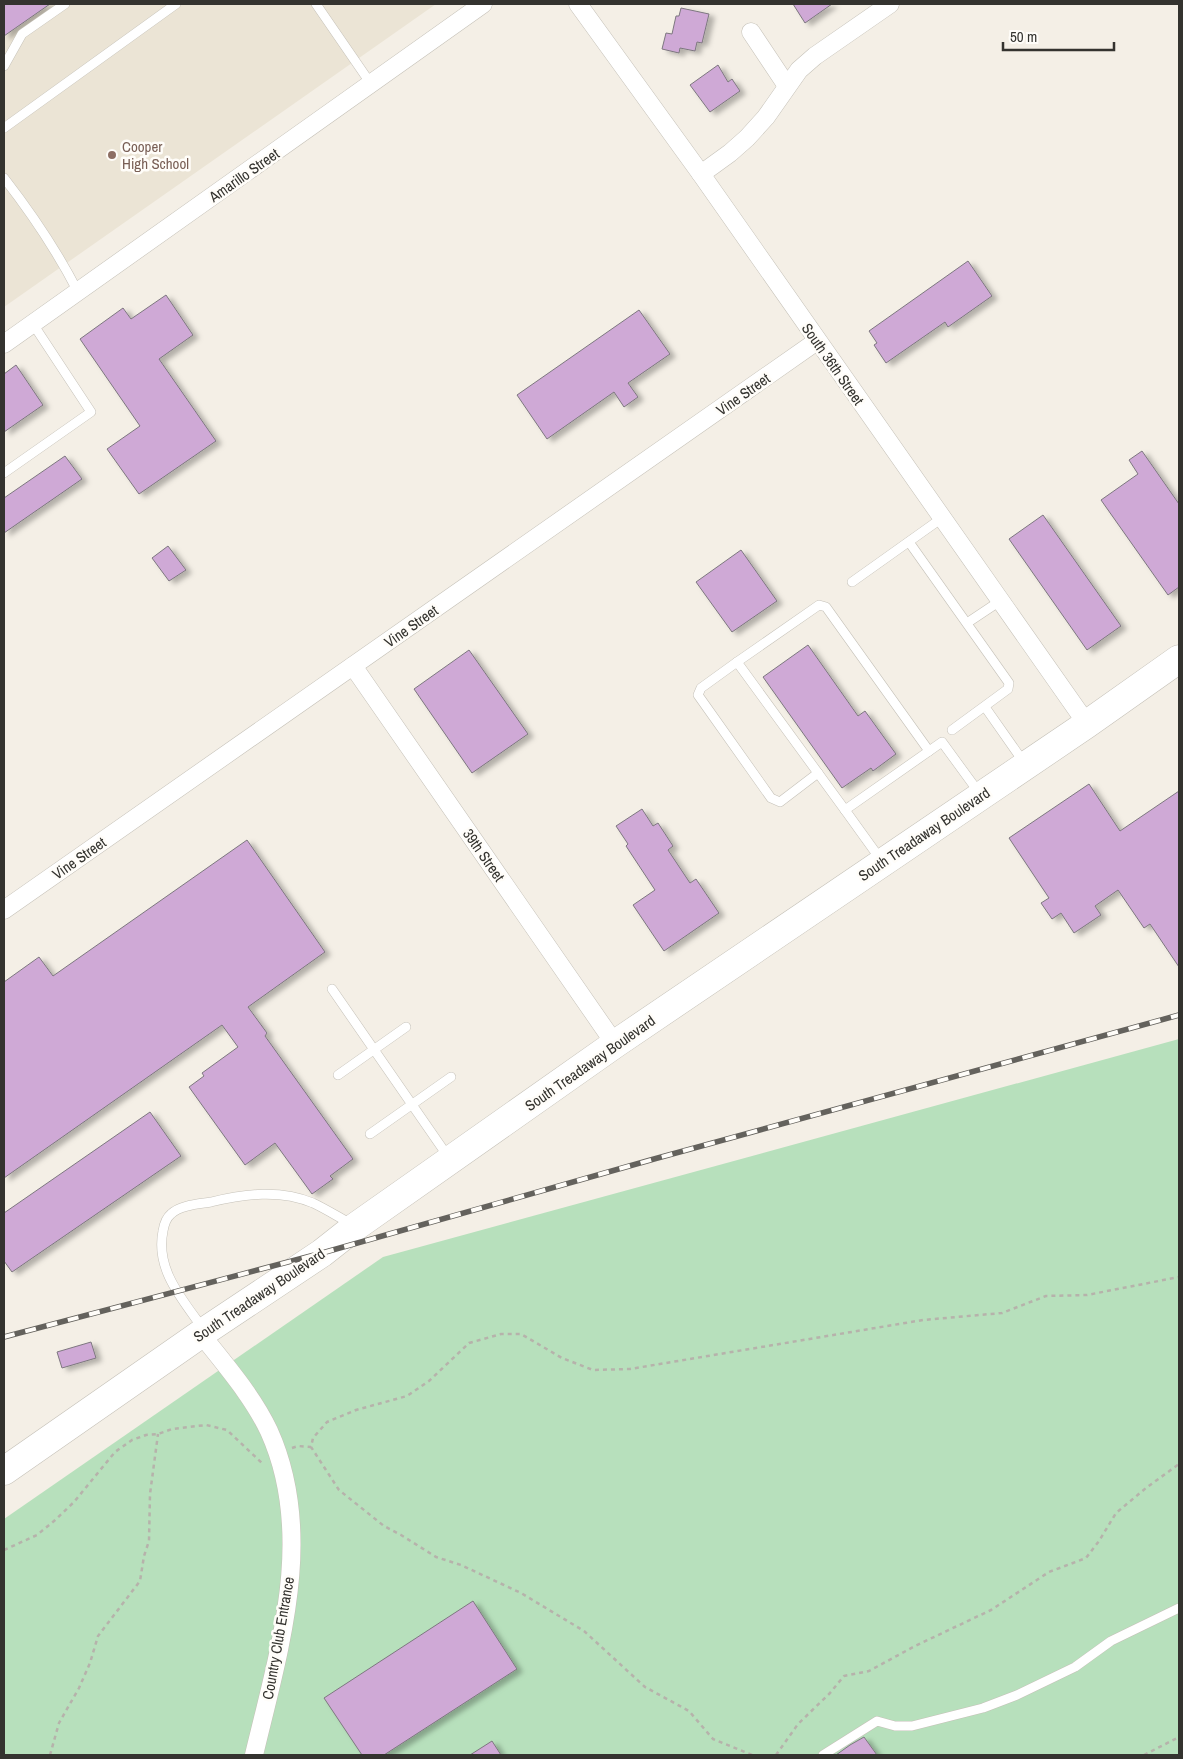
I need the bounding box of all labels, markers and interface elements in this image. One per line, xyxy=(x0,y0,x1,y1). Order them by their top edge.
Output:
scale bar xyxy=(1003,20,1114,52)
text: 50 m xyxy=(1010,26,1037,47)
place label: Cooper High School xyxy=(122,136,189,174)
street label: Amarillo Street xyxy=(204,143,284,208)
marker: Cooper High School xyxy=(106,149,118,161)
street label: South 36th Street xyxy=(797,319,869,410)
street label: Vine Street xyxy=(712,367,775,420)
street label: Vine Street xyxy=(380,599,443,652)
street label: South Treadaway Boulevard xyxy=(854,782,994,886)
street label: 39th Street xyxy=(458,824,510,886)
street label: Vine Street xyxy=(48,831,111,884)
street label: South Treadaway Boulevard xyxy=(521,1010,659,1116)
street label: South Treadaway Boulevard xyxy=(189,1243,329,1347)
street label: Country Club Entrance xyxy=(257,1575,299,1701)

